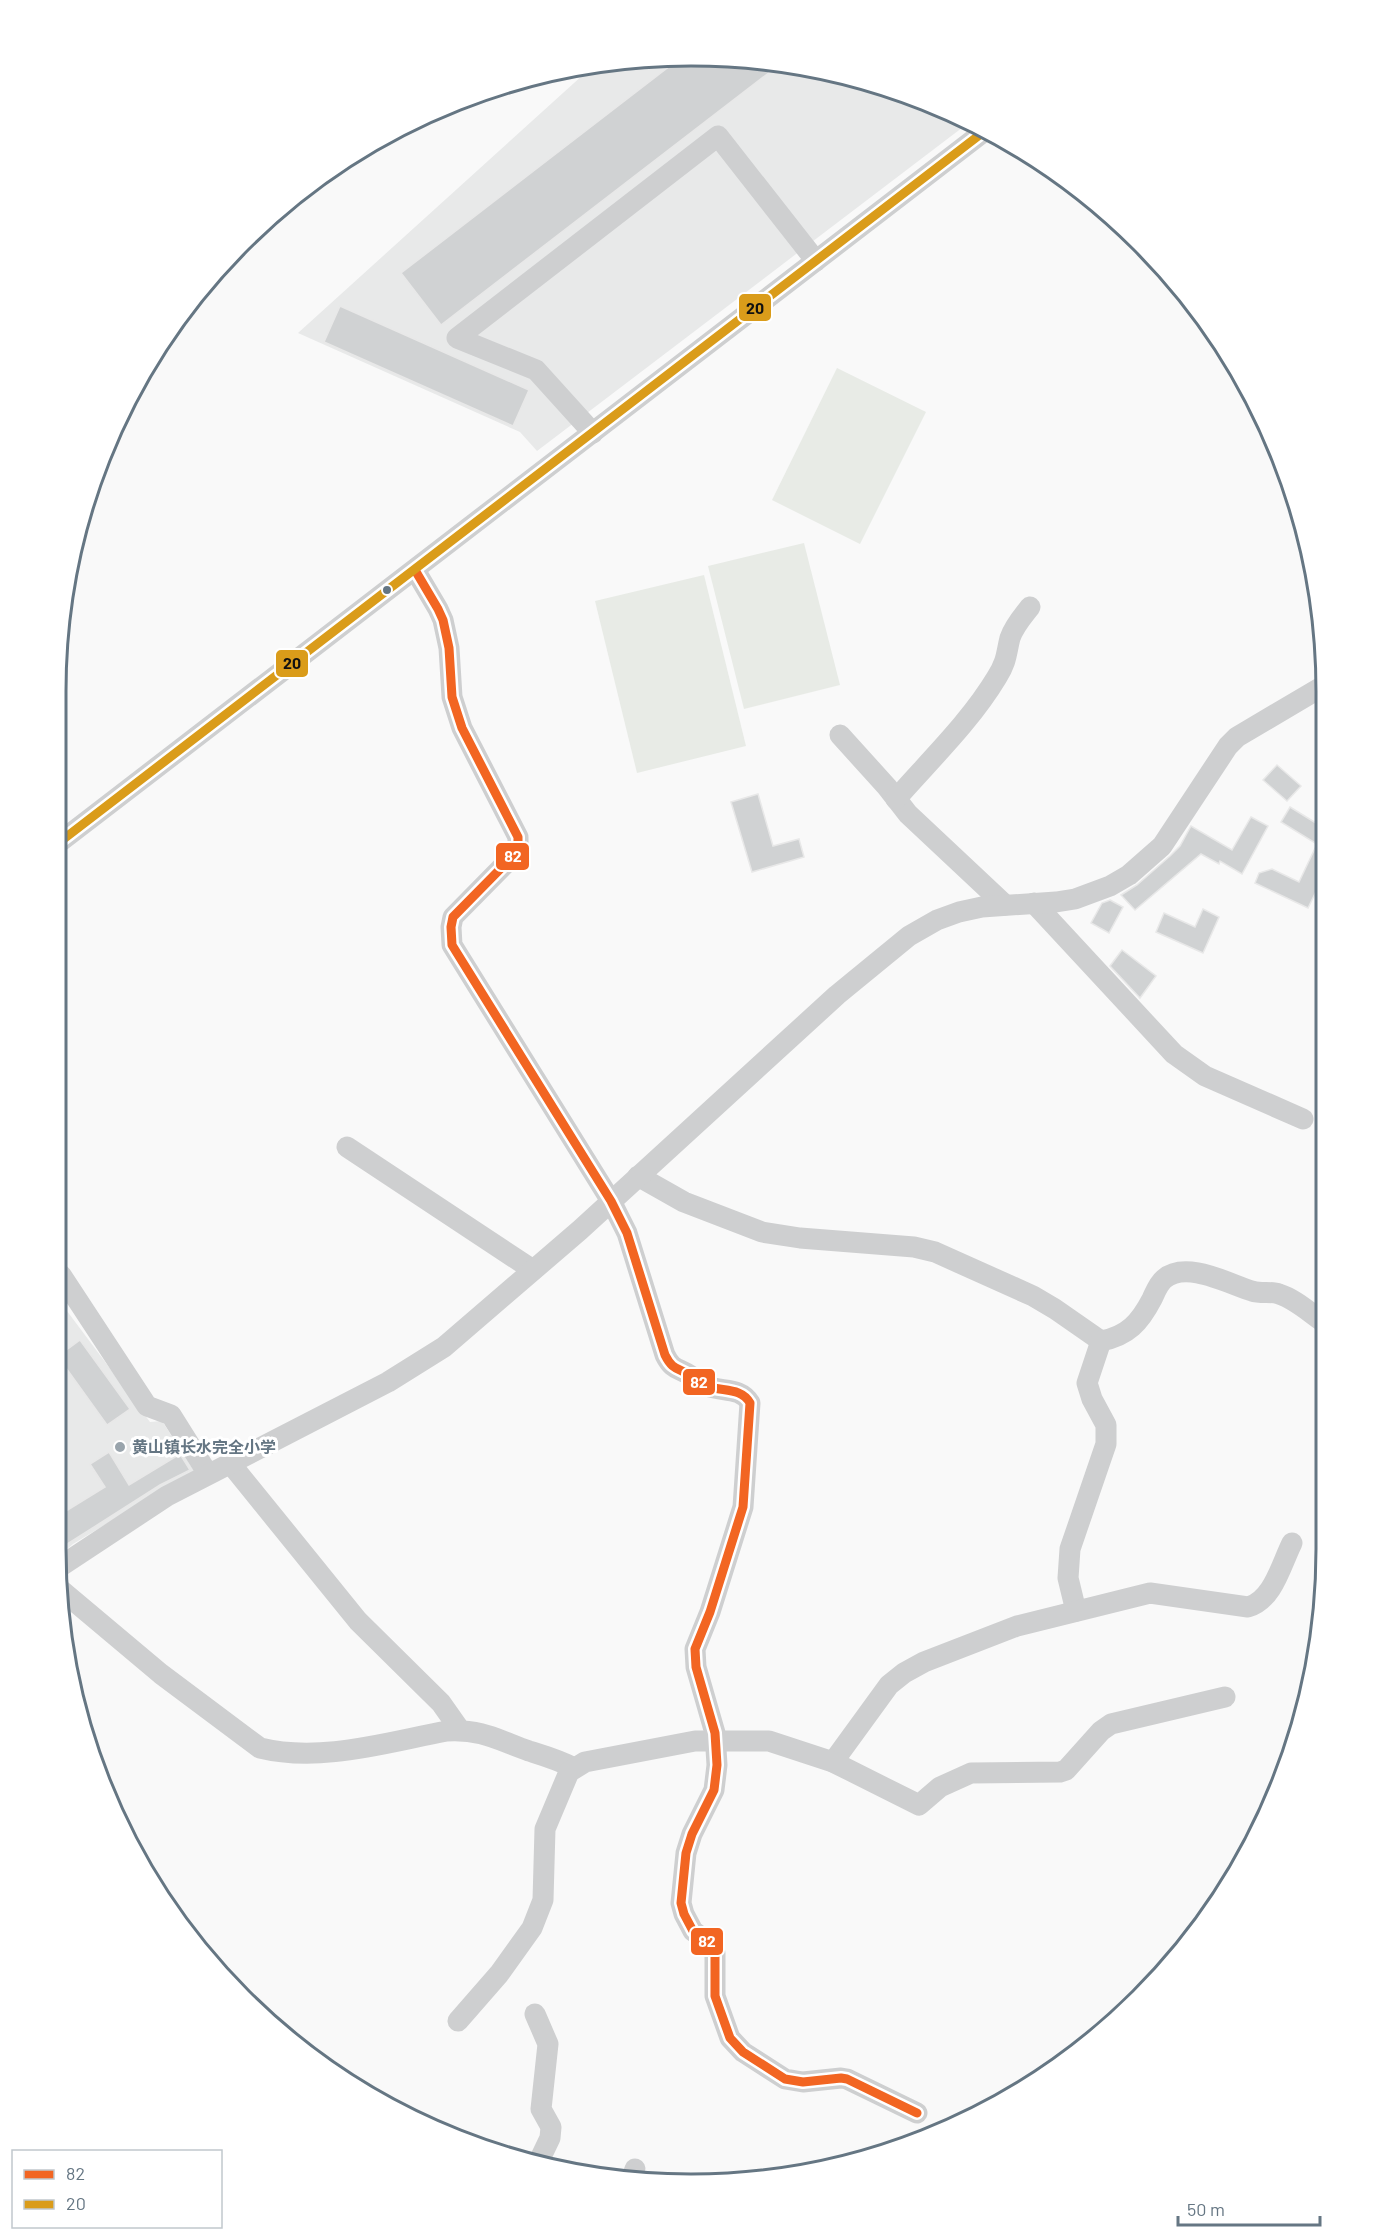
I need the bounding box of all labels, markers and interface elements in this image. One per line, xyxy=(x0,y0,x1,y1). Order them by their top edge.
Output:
line badge: 20 xyxy=(738,293,772,322)
text: 20 xyxy=(746,298,764,317)
unlabelled marker xyxy=(381,584,393,596)
line badge: 20 xyxy=(275,649,309,678)
text: 20 xyxy=(283,653,301,672)
line badge: 82 xyxy=(495,842,530,871)
text: 82 xyxy=(504,846,522,865)
line badge: 82 xyxy=(682,1368,716,1396)
text: 82 xyxy=(690,1372,708,1391)
place label: 黄山镇长水完全小学 xyxy=(132,1437,276,1456)
marker: 黄山镇长水完全小学 xyxy=(113,1440,127,1454)
line badge: 82 xyxy=(690,1927,724,1956)
text: 82 xyxy=(698,1931,716,1950)
legend xyxy=(12,2150,222,2228)
text: 82 xyxy=(66,2162,85,2184)
scale bar xyxy=(1178,2189,1320,2227)
text: 20 xyxy=(66,2192,86,2214)
text: 50 m xyxy=(1187,2198,1225,2220)

